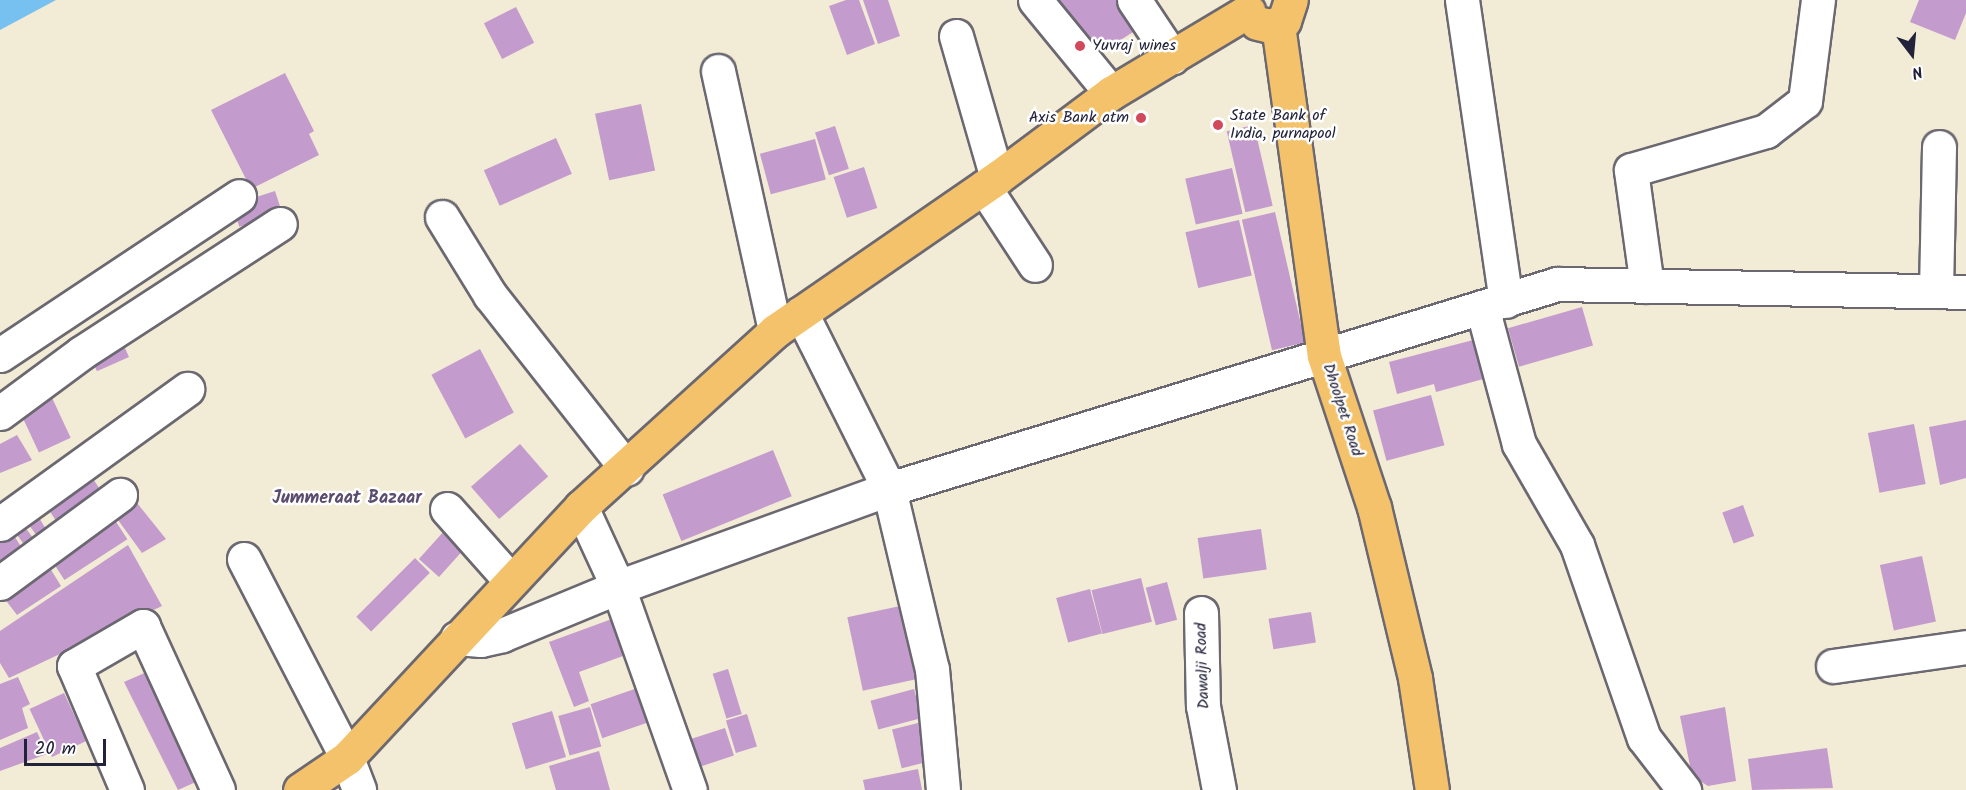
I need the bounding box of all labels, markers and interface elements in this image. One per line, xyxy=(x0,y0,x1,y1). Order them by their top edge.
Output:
north arrow xyxy=(1882,24,1942,84)
place label: Yuvraj wines xyxy=(1092,36,1176,56)
marker: Yuvraj wines xyxy=(1073,39,1087,53)
text: N xyxy=(1909,58,1925,85)
place label: State Bank of India, purnapool xyxy=(1230,106,1336,144)
place label: Axis Bank atm xyxy=(1029,108,1129,128)
marker: Axis Bank atm xyxy=(1134,111,1148,125)
marker: State Bank of India, purnapool xyxy=(1211,118,1225,132)
street label: Dhoolpet Road xyxy=(1318,361,1366,459)
district label: Jummeraat Bazaar xyxy=(272,488,422,510)
street label: Dawalji Road xyxy=(1192,622,1214,710)
scale bar xyxy=(27,727,110,765)
text: 20 m xyxy=(35,735,76,764)

